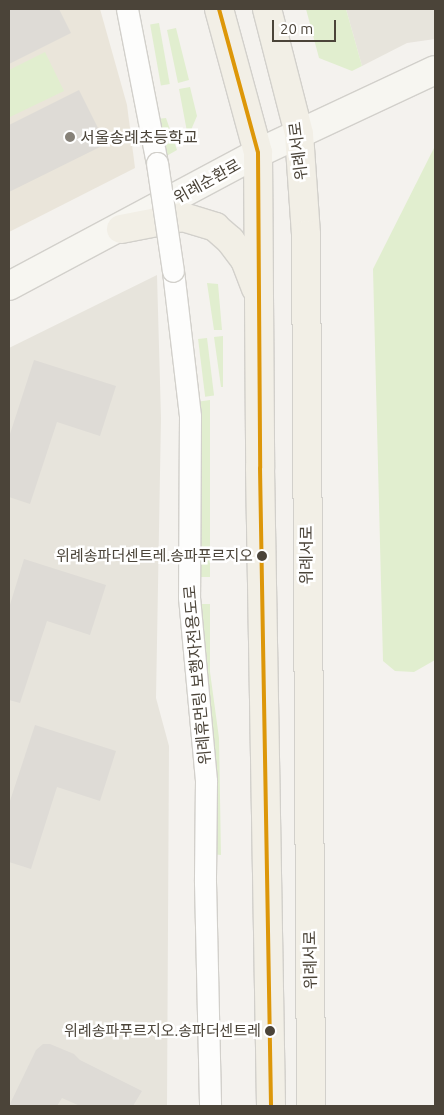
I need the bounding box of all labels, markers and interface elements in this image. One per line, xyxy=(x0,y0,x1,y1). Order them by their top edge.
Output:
scale bar xyxy=(274,10,338,42)
text: 20 m xyxy=(280,20,313,37)
street label: 위례서로 xyxy=(285,121,311,181)
place label: 서울송례초등학교 xyxy=(80,127,198,147)
marker: 서울송례초등학교 xyxy=(64,131,76,143)
street label: 위례순환로 xyxy=(170,155,244,207)
street label: 위례서로 xyxy=(296,526,316,584)
place label: 위례송파더센트레.송파푸르지오 xyxy=(56,547,253,565)
marker: 위례송파더센트레.송파푸르지오 xyxy=(257,551,267,561)
street label: 위례휴먼링 보행자전용도로 xyxy=(180,584,214,766)
street label: 위례서로 xyxy=(300,930,320,990)
place label: 위례송파푸르지오.송파더센트레 xyxy=(64,1022,261,1040)
marker: 위례송파푸르지오.송파더센트레 xyxy=(265,1026,275,1036)

